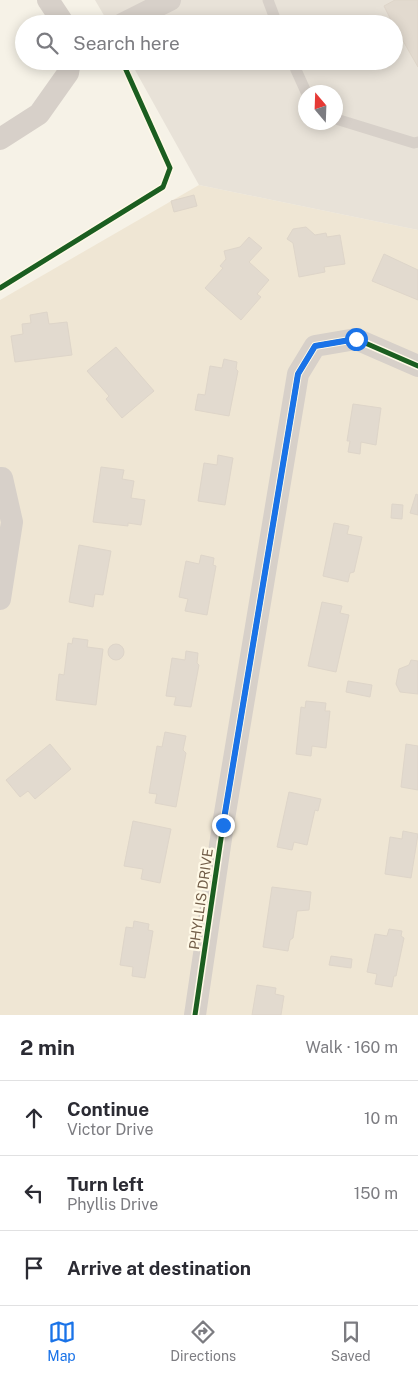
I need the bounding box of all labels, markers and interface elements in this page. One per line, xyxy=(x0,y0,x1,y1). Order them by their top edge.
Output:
search box xyxy=(15,15,403,70)
icon: search xyxy=(33,29,61,57)
text: Search here xyxy=(73,32,180,54)
north arrow xyxy=(298,85,343,130)
route start xyxy=(345,328,368,351)
route end xyxy=(212,814,235,837)
street label: PHYLLIS DRIVE xyxy=(186,847,216,951)
text: 2 min xyxy=(20,1035,75,1060)
text: Walk · 160 m xyxy=(306,1038,398,1057)
text: Continue xyxy=(67,1098,149,1120)
icon: ahead xyxy=(20,1104,48,1132)
text: 10 m xyxy=(364,1109,398,1128)
text: Victor Drive xyxy=(67,1120,154,1139)
text: Turn left xyxy=(67,1173,144,1195)
icon: left xyxy=(20,1179,48,1207)
text: 150 m xyxy=(354,1184,398,1203)
text: Phyllis Drive xyxy=(67,1195,158,1214)
icon: arrive xyxy=(20,1254,48,1282)
text: Arrive at destination xyxy=(67,1257,251,1279)
tab: Map xyxy=(47,1318,76,1364)
tab: Directions xyxy=(170,1318,236,1364)
tab: Saved xyxy=(331,1318,371,1364)

